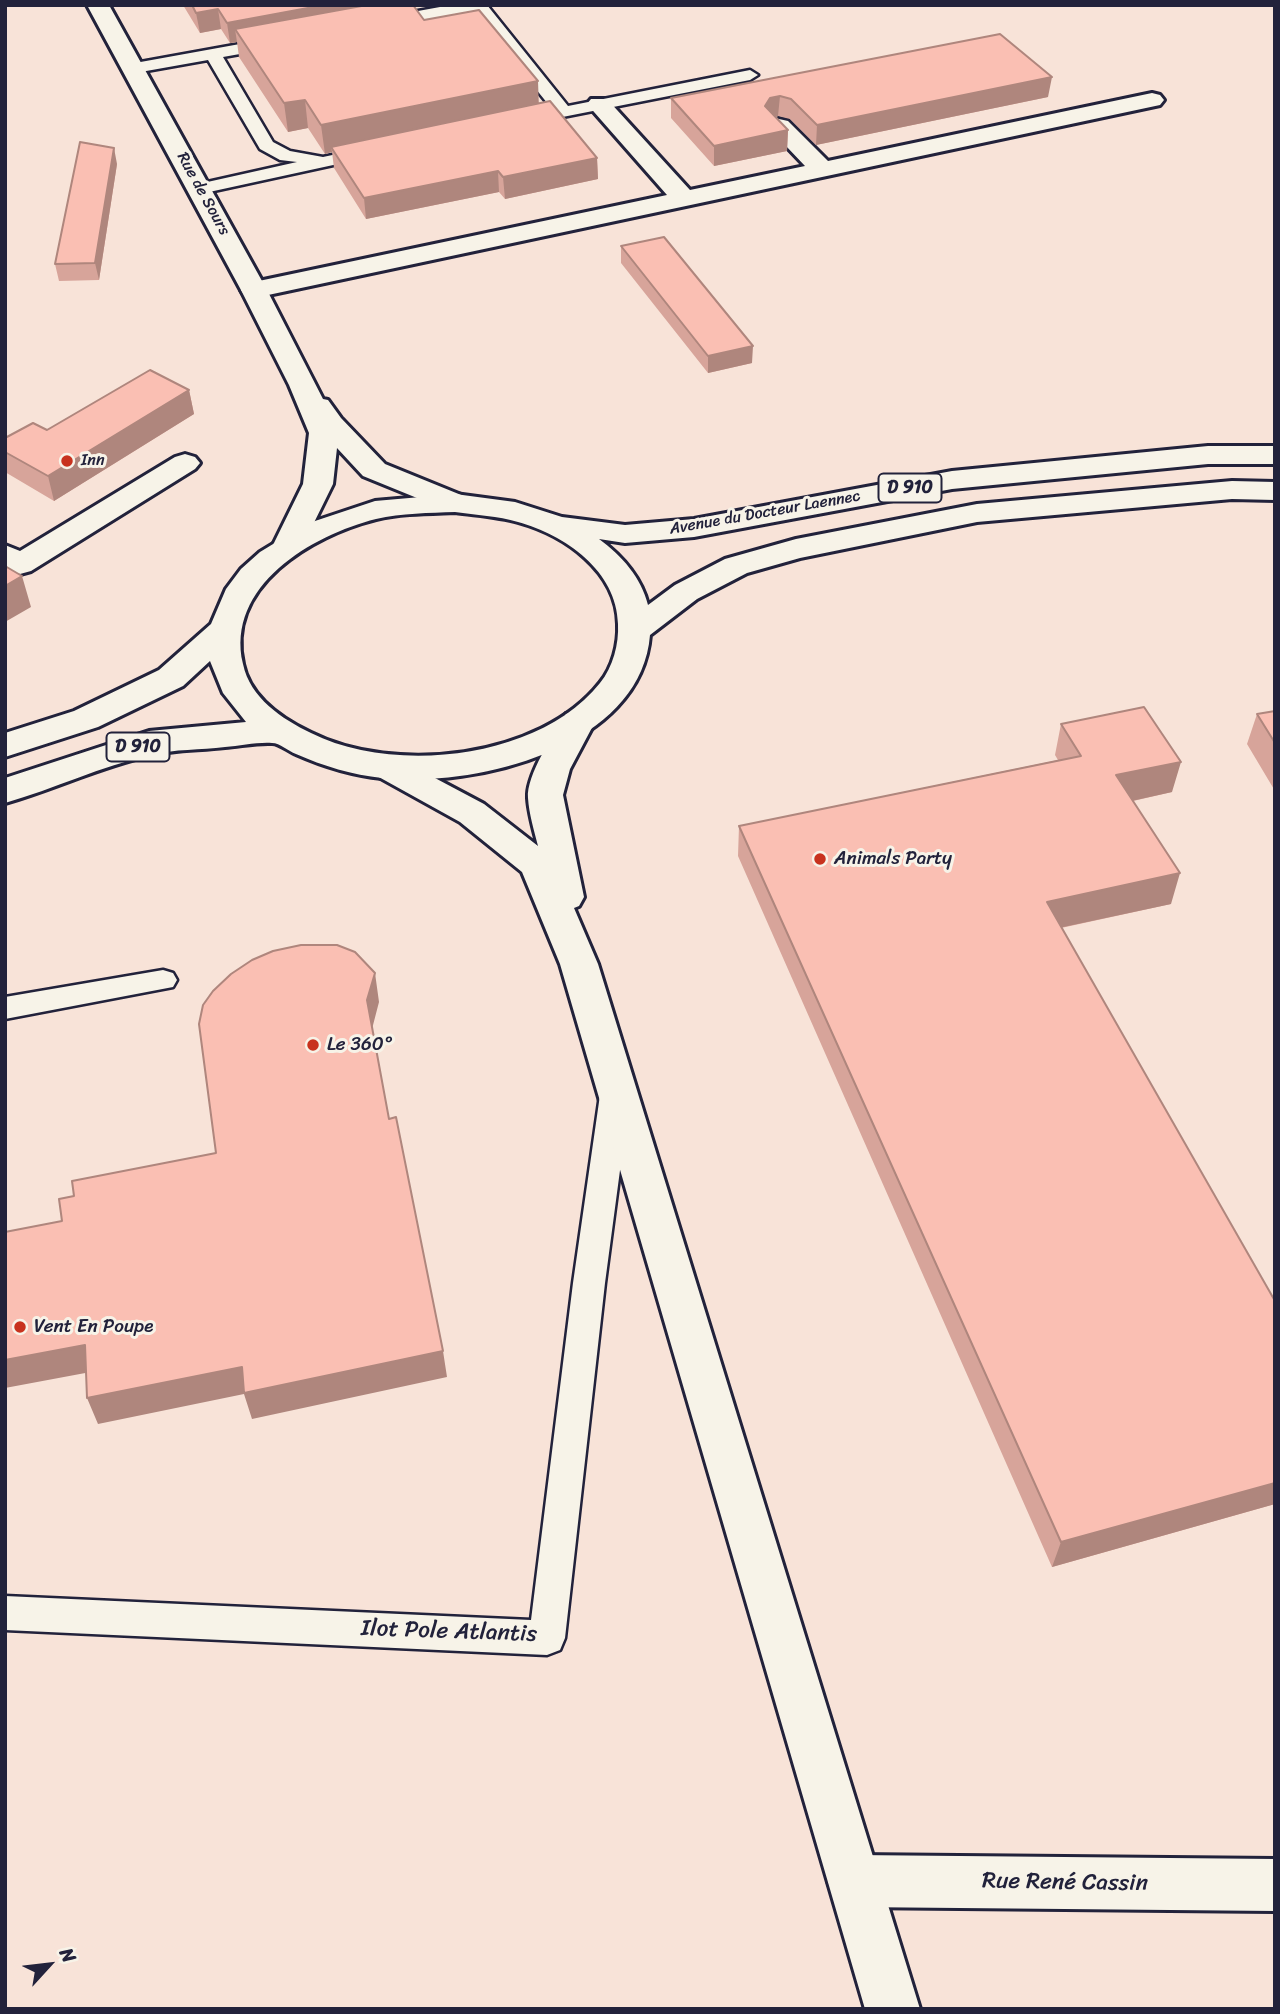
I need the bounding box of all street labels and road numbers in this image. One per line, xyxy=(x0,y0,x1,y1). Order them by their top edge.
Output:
street label: Rue de Sours xyxy=(172,149,234,239)
road number: D 910 xyxy=(878,474,942,502)
street label: Avenue du Docteur Laennec xyxy=(668,487,862,539)
road number: D 910 xyxy=(106,732,170,762)
street label: Ilot Pole Atlantis xyxy=(361,1615,537,1649)
street label: Rue René Cassin xyxy=(982,1868,1148,1898)

